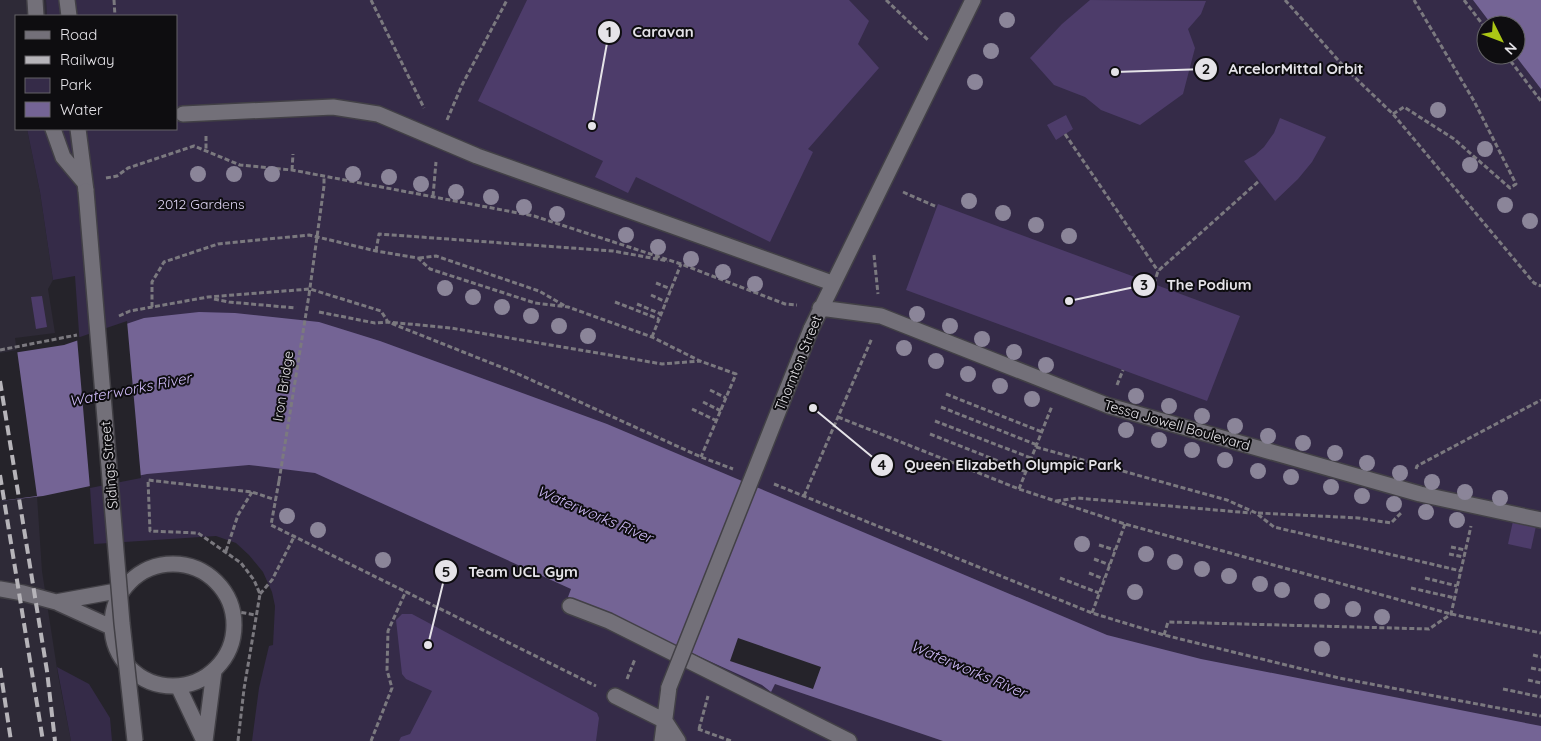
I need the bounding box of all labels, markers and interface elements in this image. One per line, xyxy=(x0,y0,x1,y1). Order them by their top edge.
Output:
legend xyxy=(15,15,178,130)
north arrow xyxy=(1476,15,1526,65)
callout: Caravan xyxy=(597,17,703,47)
text: 1 xyxy=(606,22,612,41)
text: Caravan xyxy=(632,22,694,41)
text: Road xyxy=(60,25,97,44)
text: N xyxy=(1501,39,1521,59)
text: Railway xyxy=(60,50,115,69)
callout: ArcelorMittal Orbit xyxy=(1194,54,1374,84)
text: 2 xyxy=(1202,59,1210,78)
text: ArcelorMittal Orbit xyxy=(1229,59,1363,78)
text: Park xyxy=(60,75,92,94)
text: Water xyxy=(60,100,103,119)
park label: 2012 Gardens xyxy=(157,195,245,213)
callout: The Podium xyxy=(1132,270,1262,300)
text: 3 xyxy=(1140,275,1148,294)
text: The Podium xyxy=(1166,275,1252,294)
street label: Thornton Street xyxy=(771,312,825,413)
street label: Iron Bridge xyxy=(269,349,297,423)
water label: Waterworks River xyxy=(67,367,195,410)
street label: Tessa Jowell Boulevard xyxy=(1102,395,1252,455)
street label: Sidings Street xyxy=(96,420,122,509)
callout: Queen Elizabeth Olympic Park xyxy=(870,450,1132,480)
text: 4 xyxy=(878,455,887,474)
text: Queen Elizabeth Olympic Park xyxy=(904,455,1122,474)
water label: Waterworks River xyxy=(534,481,658,548)
callout: Team UCL Gym xyxy=(434,556,588,586)
text: 5 xyxy=(442,562,450,581)
text: Team UCL Gym xyxy=(468,562,578,581)
water label: Waterworks River xyxy=(908,636,1032,703)

